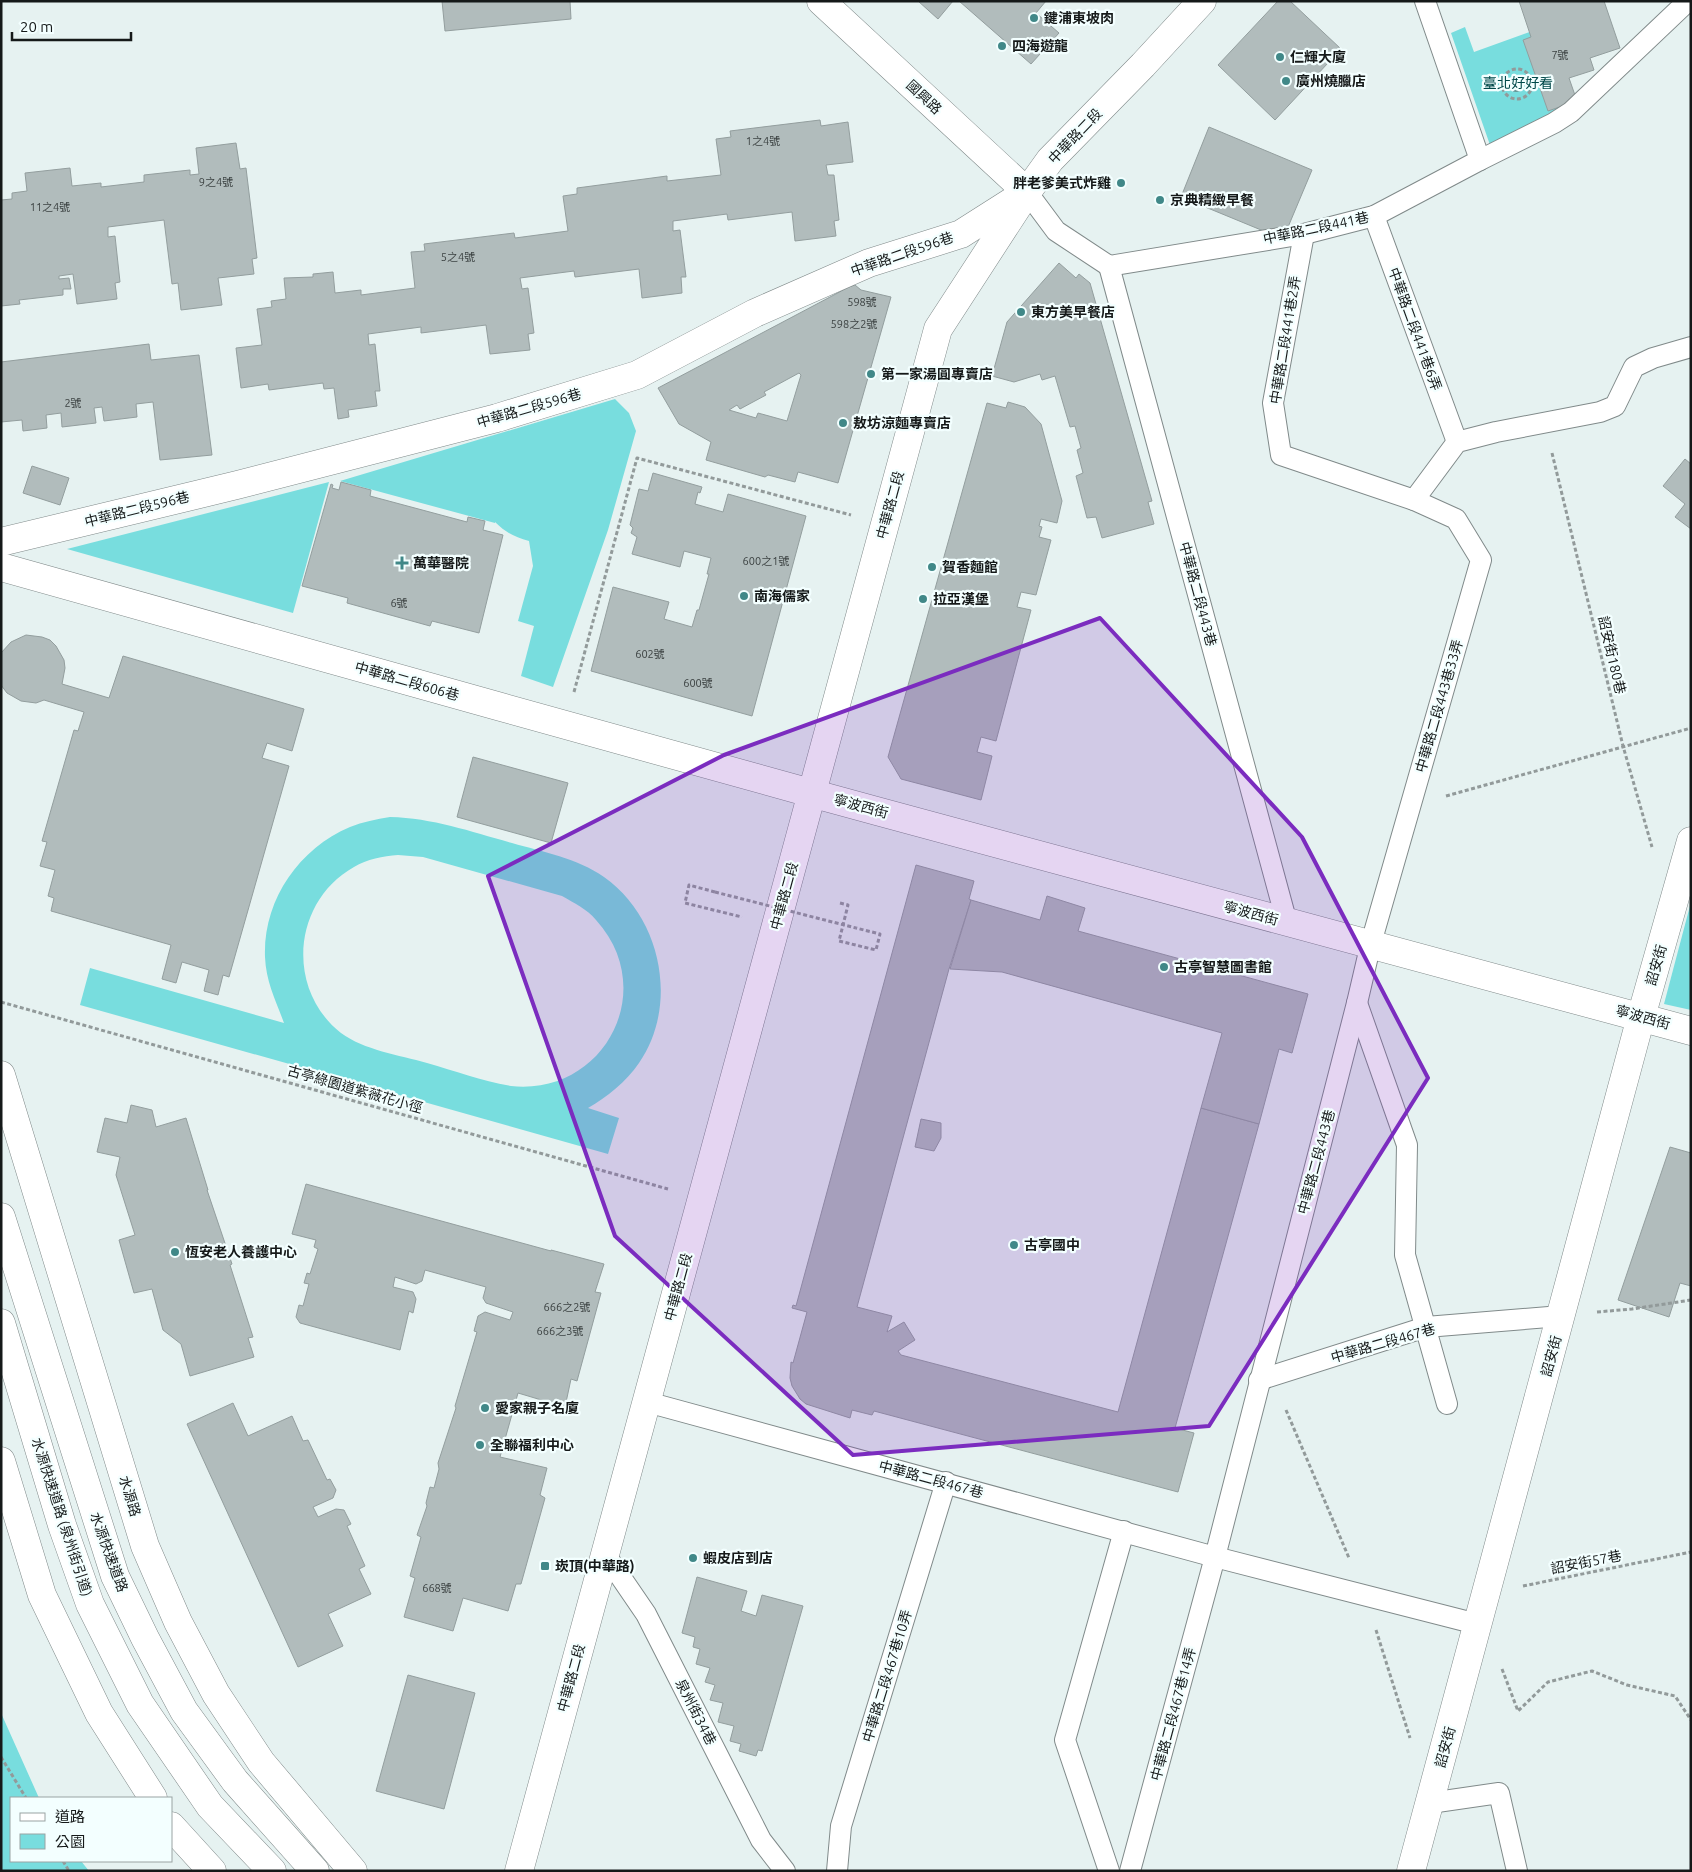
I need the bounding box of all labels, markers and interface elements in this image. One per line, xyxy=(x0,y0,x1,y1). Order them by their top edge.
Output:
scale bar xyxy=(12,10,131,42)
place label: 鍵浦東坡肉 xyxy=(1044,10,1114,26)
marker: 鍵浦東坡肉 xyxy=(1028,12,1040,24)
text: 20 m xyxy=(20,18,53,35)
place label: 四海遊龍 xyxy=(1012,38,1068,54)
marker: 四海遊龍 xyxy=(996,40,1008,52)
place label: 仁輝大廈 xyxy=(1290,49,1346,65)
house number: 7號 xyxy=(1551,49,1569,61)
marker: 仁輝大廈 xyxy=(1274,51,1286,63)
place label: 廣州燒臘店 xyxy=(1296,73,1366,89)
marker: 廣州燒臘店 xyxy=(1280,75,1292,87)
park label: 臺北好好看 xyxy=(1483,75,1553,91)
street label: 國興路 xyxy=(903,77,945,117)
street label: 中華路二段 xyxy=(1045,105,1105,167)
house number: 1之4號 xyxy=(746,135,780,147)
place label: 胖老爹美式炸雞 xyxy=(1013,175,1111,191)
house number: 9之4號 xyxy=(199,176,233,188)
marker: 胖老爹美式炸雞 xyxy=(1115,177,1127,189)
place label: 京典精緻早餐 xyxy=(1170,192,1254,208)
marker: 京典精緻早餐 xyxy=(1154,194,1166,206)
house number: 11之4號 xyxy=(30,201,70,213)
street label: 中華路二段441巷 xyxy=(1262,209,1370,247)
street label: 中華路二段596巷 xyxy=(848,229,956,279)
house number: 5之4號 xyxy=(441,251,475,263)
street label: 中華路二段441巷6弄 xyxy=(1385,265,1445,393)
street label: 中華路二段441巷2弄 xyxy=(1267,275,1303,405)
house number: 598號 xyxy=(847,296,877,308)
place label: 東方美早餐店 xyxy=(1031,304,1115,320)
marker: 東方美早餐店 xyxy=(1015,306,1027,318)
house number: 598之2號 xyxy=(831,318,877,330)
place label: 第一家湯圓專賣店 xyxy=(881,366,993,382)
marker: 第一家湯圓專賣店 xyxy=(865,368,877,380)
street label: 中華路二段596巷 xyxy=(475,385,583,431)
house number: 2號 xyxy=(64,397,82,409)
place label: 敖坊涼麵專賣店 xyxy=(853,415,951,431)
marker: 敖坊涼麵專賣店 xyxy=(837,417,849,429)
street label: 中華路二段 xyxy=(873,469,907,541)
street label: 中華路二段596巷 xyxy=(83,488,191,530)
street label: 中華路二段443巷 xyxy=(1176,540,1220,648)
place label: 萬華醫院 xyxy=(413,555,469,571)
house number: 600之1號 xyxy=(743,555,789,567)
marker: 萬華醫院 xyxy=(395,556,409,570)
place label: 賀香麵館 xyxy=(942,559,998,575)
marker: 賀香麵館 xyxy=(926,561,938,573)
place label: 南海儒家 xyxy=(754,588,810,604)
marker: 南海儒家 xyxy=(738,590,750,602)
place label: 拉亞漢堡 xyxy=(933,591,989,607)
marker: 拉亞漢堡 xyxy=(917,593,929,605)
house number: 6號 xyxy=(390,597,408,609)
street label: 詔安街180巷 xyxy=(1595,614,1629,696)
street label: 中華路二段443巷33弄 xyxy=(1412,638,1466,774)
house number: 602號 xyxy=(635,648,665,660)
street label: 中華路二段606巷 xyxy=(353,658,461,704)
house number: 600號 xyxy=(683,677,713,689)
street label: 寧波西街 xyxy=(832,791,890,821)
street label: 中華路二段 xyxy=(767,860,801,932)
street label: 寧波西街 xyxy=(1222,898,1280,928)
street label: 詔安街 xyxy=(1643,943,1669,987)
place label: 古亭智慧圖書館 xyxy=(1174,959,1272,975)
marker: 古亭智慧圖書館 xyxy=(1158,961,1170,973)
street label: 寧波西街 xyxy=(1614,1002,1672,1032)
street label: 古亭綠園道紫薇花小徑 xyxy=(286,1062,424,1116)
street label: 中華路二段443巷 xyxy=(1294,1108,1338,1216)
place label: 古亭國中 xyxy=(1024,1237,1080,1253)
marker: 古亭國中 xyxy=(1008,1239,1020,1251)
place label: 恆安老人養護中心 xyxy=(185,1244,297,1260)
marker: 恆安老人養護中心 xyxy=(169,1246,181,1258)
street label: 中華路二段 xyxy=(661,1251,695,1323)
house number: 666之2號 xyxy=(544,1301,590,1313)
street label: 中華路二段467巷 xyxy=(1329,1320,1437,1366)
house number: 666之3號 xyxy=(537,1325,583,1337)
street label: 詔安街 xyxy=(1538,1334,1564,1378)
place label: 愛家親子名廈 xyxy=(495,1400,579,1416)
marker: 愛家親子名廈 xyxy=(479,1402,491,1414)
street label: 水源快速道路 (泉州街引道) xyxy=(29,1436,95,1598)
place label: 全聯福利中心 xyxy=(490,1437,574,1453)
marker: 全聯福利中心 xyxy=(474,1439,486,1451)
street label: 中華路二段467巷 xyxy=(877,1457,985,1501)
street label: 水源路 xyxy=(116,1474,144,1518)
street label: 水源快速道路 xyxy=(87,1510,131,1594)
street label: 詔安街57巷 xyxy=(1549,1547,1623,1577)
place label: 蝦皮店到店 xyxy=(703,1550,773,1566)
marker: 蝦皮店到店 xyxy=(687,1552,699,1564)
place label: 崁頂(中華路) xyxy=(555,1558,635,1574)
marker: 崁頂(中華路) xyxy=(539,1560,551,1572)
house number: 668號 xyxy=(422,1582,452,1594)
street label: 中華路二段467巷10弄 xyxy=(859,1608,915,1744)
street label: 中華路二段 xyxy=(554,1642,588,1714)
street label: 中華路二段467巷14弄 xyxy=(1147,1646,1199,1782)
street label: 泉州街34巷 xyxy=(673,1676,719,1748)
street label: 詔安街 xyxy=(1432,1725,1458,1769)
legend xyxy=(10,1797,172,1862)
text: 道路 xyxy=(55,1808,85,1825)
text: 公園 xyxy=(55,1833,85,1850)

